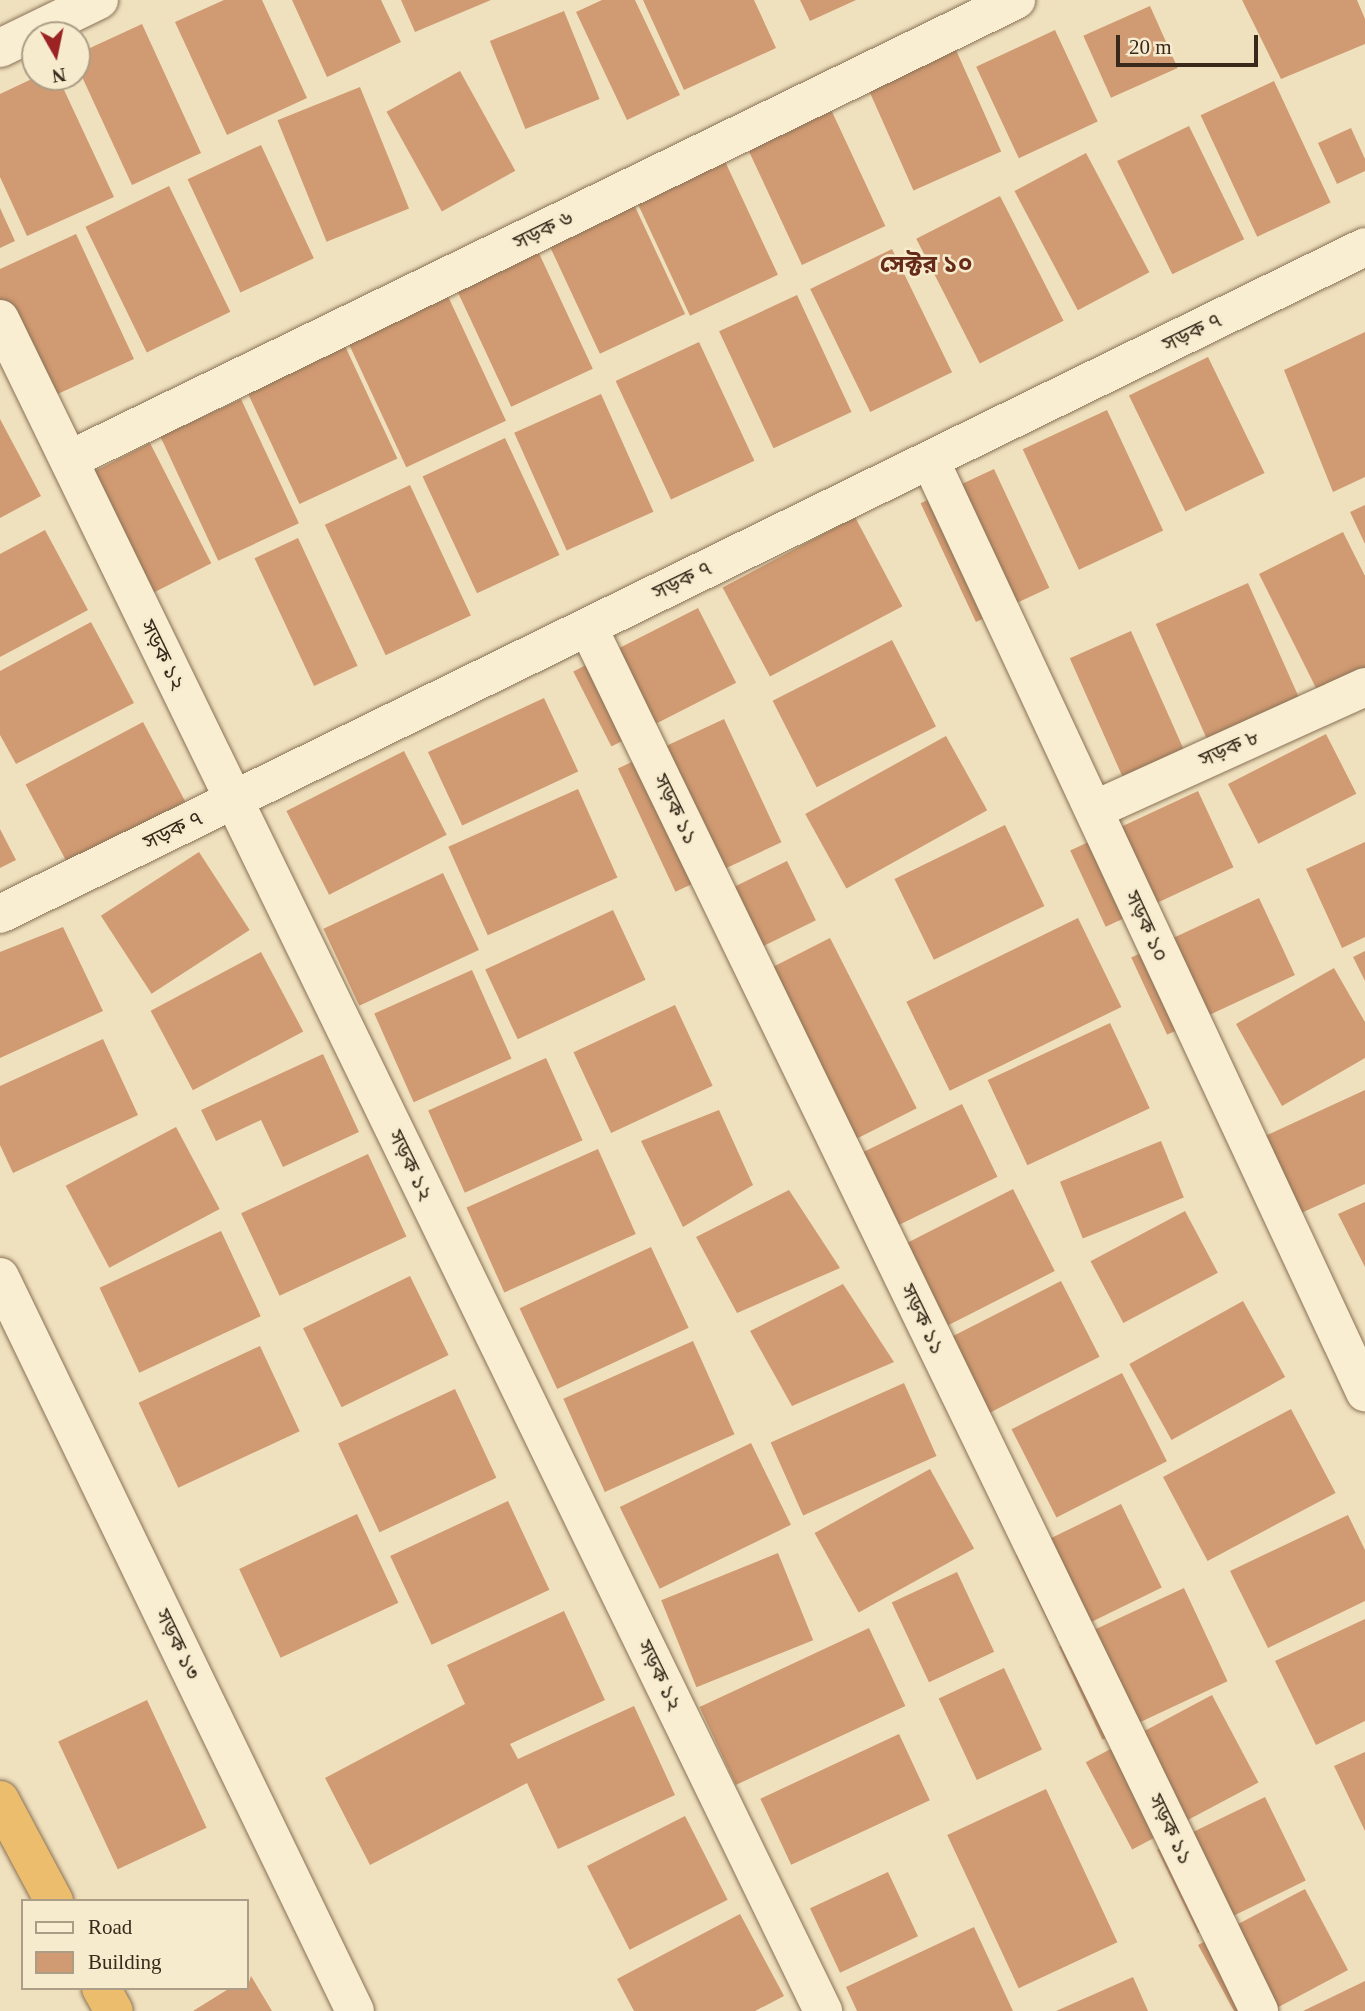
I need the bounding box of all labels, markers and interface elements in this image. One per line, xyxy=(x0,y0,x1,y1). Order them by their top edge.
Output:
north arrow xyxy=(21,21,91,91)
scale bar xyxy=(1120,21,1262,65)
text: 20 m xyxy=(1129,35,1172,59)
text: N xyxy=(51,64,67,87)
street label: সড়ক ৬ xyxy=(509,205,577,255)
district label: সেক্টর ১০ xyxy=(880,251,972,279)
street label: সড়ক ৭ xyxy=(1158,307,1226,357)
street label: সড়ক ৭ xyxy=(648,555,716,605)
street label: সড়ক ১২ xyxy=(135,616,191,694)
street label: সড়ক ৮ xyxy=(1195,724,1263,772)
street label: সড়ক ১১ xyxy=(648,770,704,848)
street label: সড়ক ৭ xyxy=(139,805,207,855)
street label: সড়ক ১০ xyxy=(1120,887,1174,965)
street label: সড়ক ১২ xyxy=(383,1126,439,1204)
street label: সড়ক ১১ xyxy=(895,1280,951,1358)
street label: সড়ক ১৩ xyxy=(150,1605,206,1683)
street label: সড়ক ১২ xyxy=(632,1636,688,1714)
street label: সড়ক ১১ xyxy=(1143,1790,1199,1868)
legend xyxy=(21,1899,248,1990)
text: Road xyxy=(88,1915,132,1939)
text: Building xyxy=(88,1950,162,1974)

